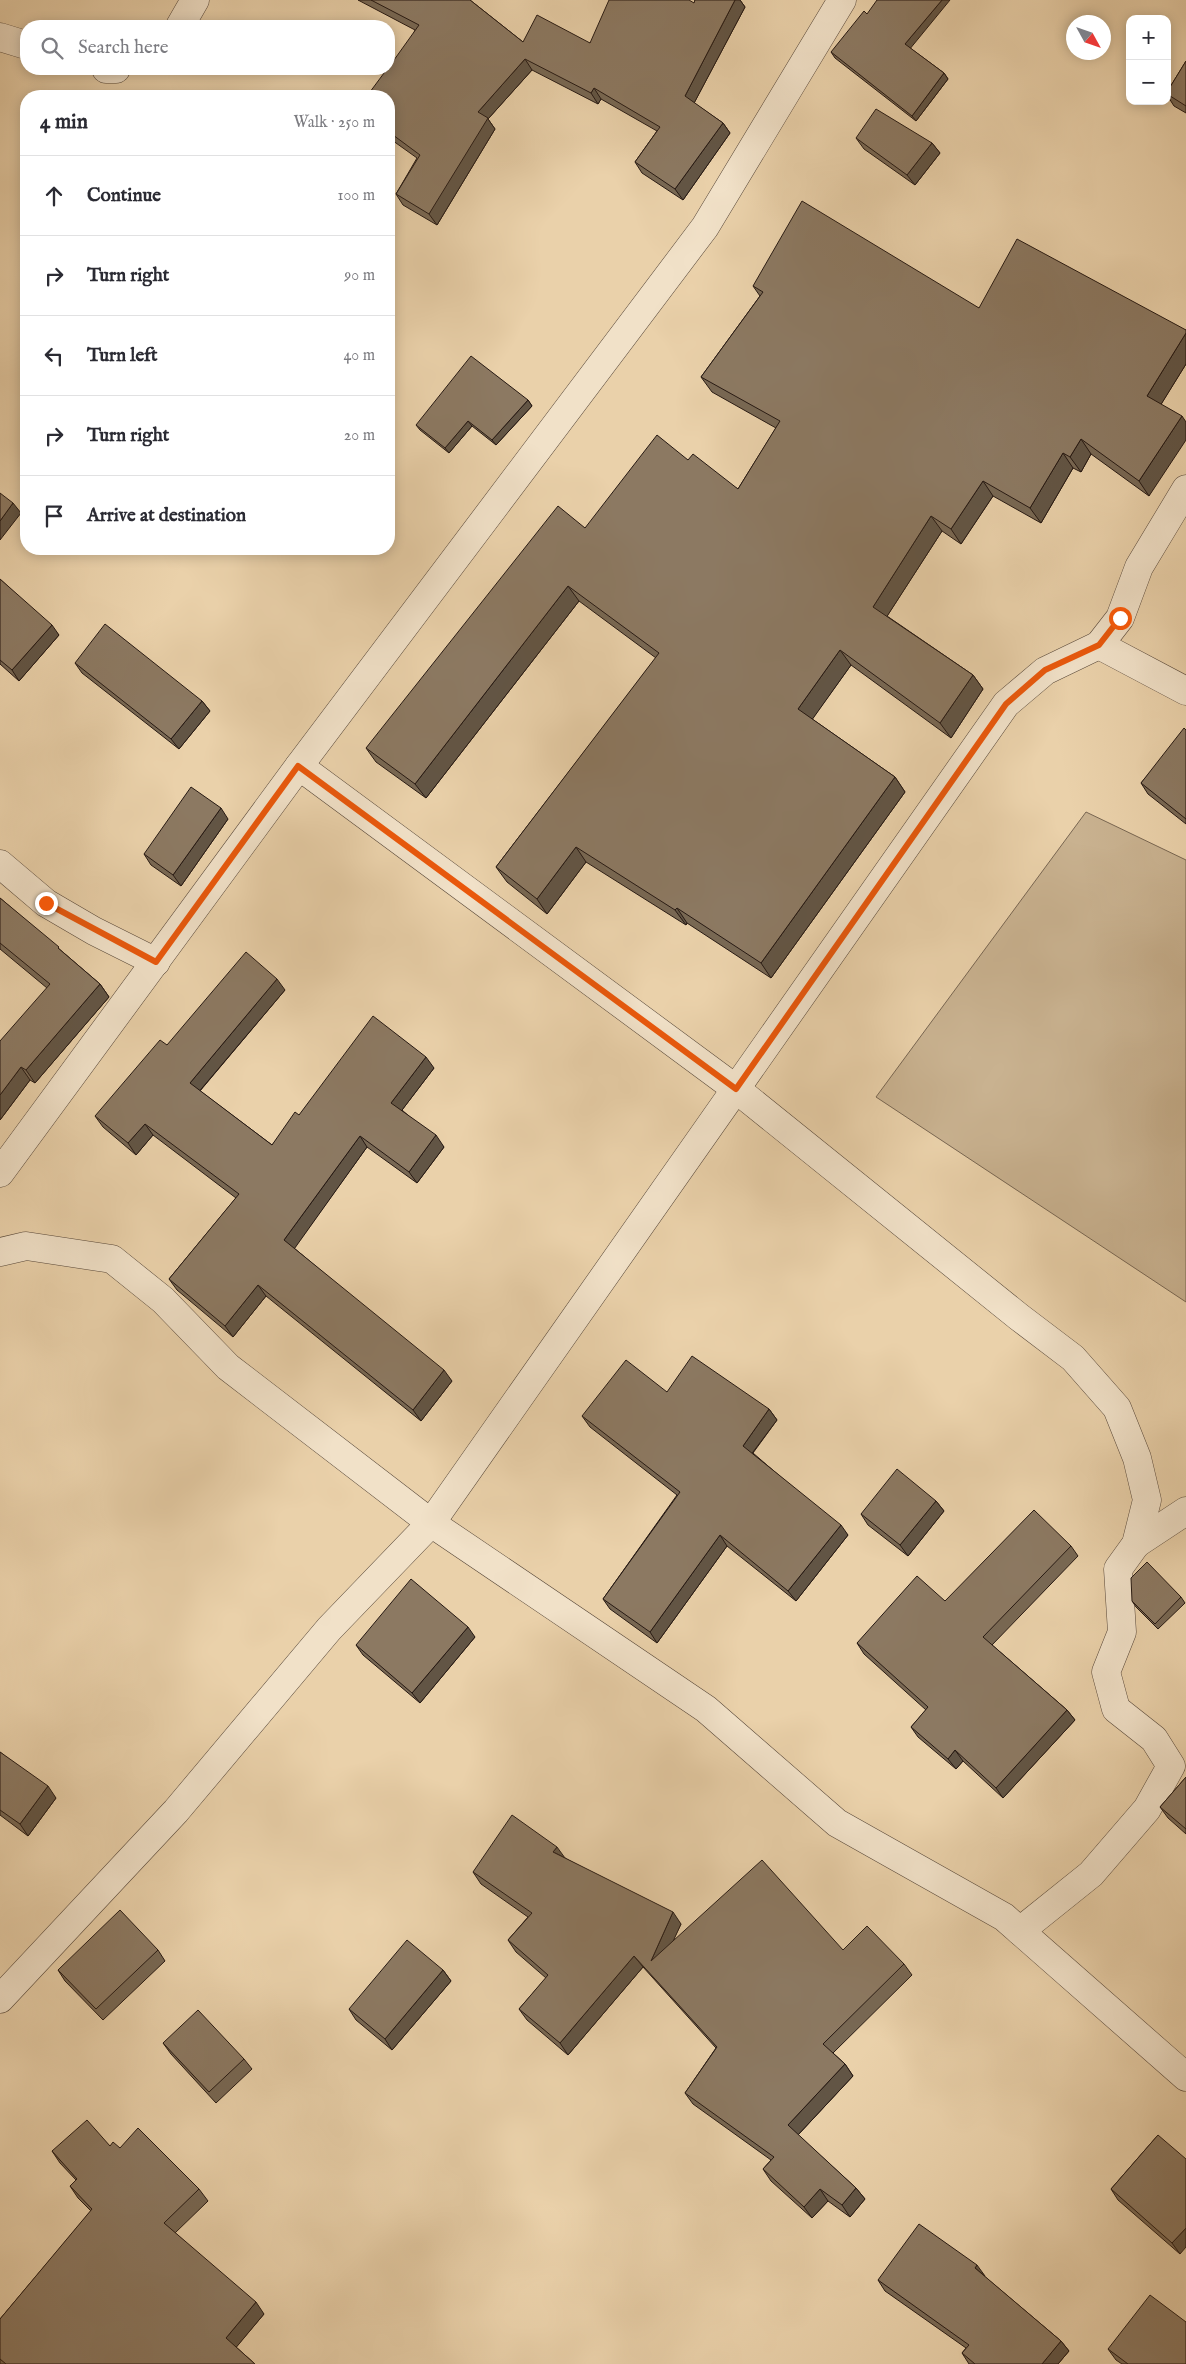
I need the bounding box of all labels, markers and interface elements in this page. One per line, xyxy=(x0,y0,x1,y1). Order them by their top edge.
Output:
north arrow xyxy=(1066,15,1111,60)
map controls xyxy=(1126,15,1171,105)
button: + xyxy=(1126,15,1171,60)
search box xyxy=(20,20,395,75)
icon: search xyxy=(38,34,66,62)
text: Search here xyxy=(78,36,169,60)
button: − xyxy=(1126,60,1171,105)
text: 4 min xyxy=(40,109,88,136)
text: Walk · 250 m xyxy=(293,113,375,133)
icon: ahead xyxy=(40,182,68,210)
text: Continue xyxy=(87,184,161,208)
text: 100 m xyxy=(338,186,375,206)
icon: right xyxy=(40,262,68,290)
text: Turn right xyxy=(87,264,169,288)
text: 90 m xyxy=(344,266,375,286)
icon: left xyxy=(40,342,68,370)
text: Turn left xyxy=(87,344,158,368)
text: 40 m xyxy=(343,346,375,366)
icon: right xyxy=(40,422,68,450)
text: Turn right xyxy=(87,424,169,448)
text: 20 m xyxy=(344,426,375,446)
icon: arrive xyxy=(40,502,68,530)
text: Arrive at destination xyxy=(87,504,246,528)
route start xyxy=(1109,607,1132,630)
route end xyxy=(35,892,58,915)

